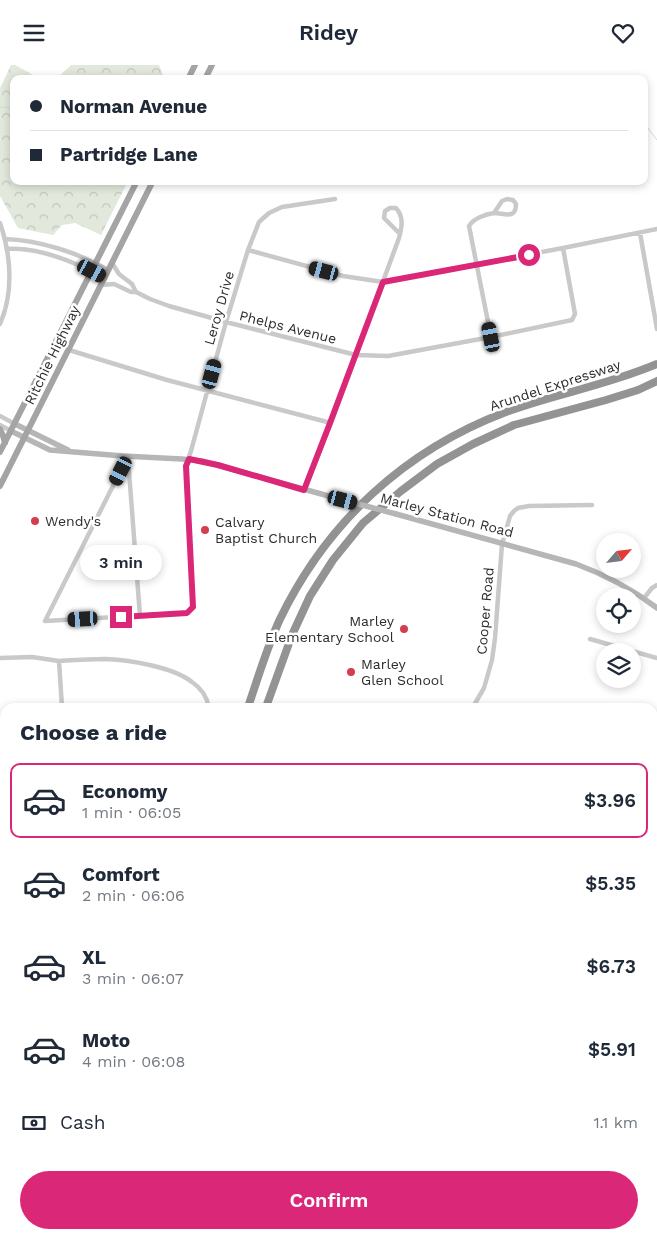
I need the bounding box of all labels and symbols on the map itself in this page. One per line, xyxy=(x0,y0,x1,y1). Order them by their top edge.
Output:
route start xyxy=(518,244,540,266)
car xyxy=(75,257,108,285)
car xyxy=(307,260,340,282)
street label: Leroy Drive xyxy=(201,269,237,347)
street label: Ritchie Highway xyxy=(21,302,83,407)
street label: Phelps Avenue xyxy=(238,307,338,347)
car xyxy=(480,321,501,353)
street label: Arundel Expressway xyxy=(487,356,623,414)
car xyxy=(200,358,223,390)
car xyxy=(107,454,134,488)
car xyxy=(326,489,359,511)
street label: Marley Station Road xyxy=(379,490,515,540)
place label: Wendy's xyxy=(45,513,101,529)
place label: Calvary Baptist Church xyxy=(215,514,317,546)
marker: Wendy's xyxy=(29,515,41,527)
marker: Calvary Baptist Church xyxy=(199,524,211,536)
north arrow xyxy=(596,533,641,577)
callout: 3 min xyxy=(80,545,162,579)
street label: Cooper Road xyxy=(473,567,497,655)
route end xyxy=(110,606,132,628)
car xyxy=(67,611,98,627)
place label: Marley Elementary School xyxy=(265,613,395,645)
marker: Marley Elementary School xyxy=(398,623,410,635)
place label: Marley Glen School xyxy=(361,656,444,688)
marker: Marley Glen School xyxy=(345,666,357,678)

